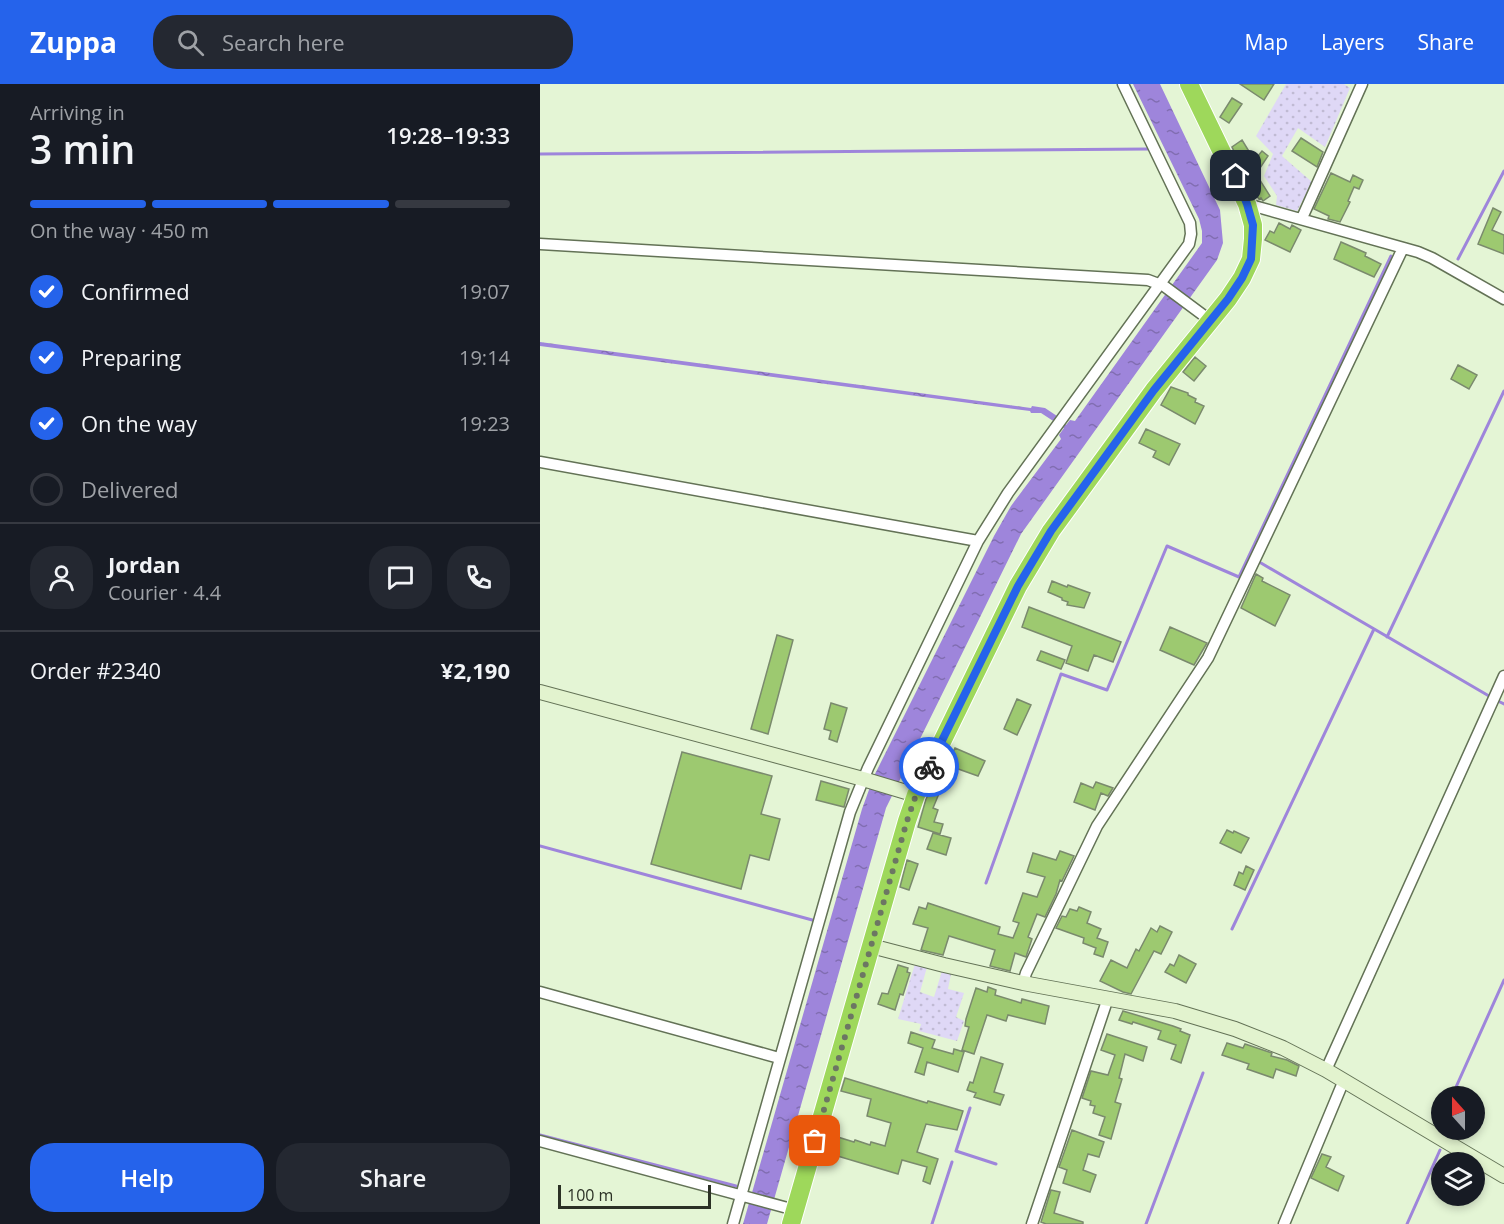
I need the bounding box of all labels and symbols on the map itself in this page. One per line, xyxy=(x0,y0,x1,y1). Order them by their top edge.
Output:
pin xyxy=(1210,150,1261,201)
courier xyxy=(899,737,959,797)
north arrow xyxy=(1431,1086,1485,1140)
pin xyxy=(789,1115,840,1166)
scale bar xyxy=(558,1182,711,1210)

